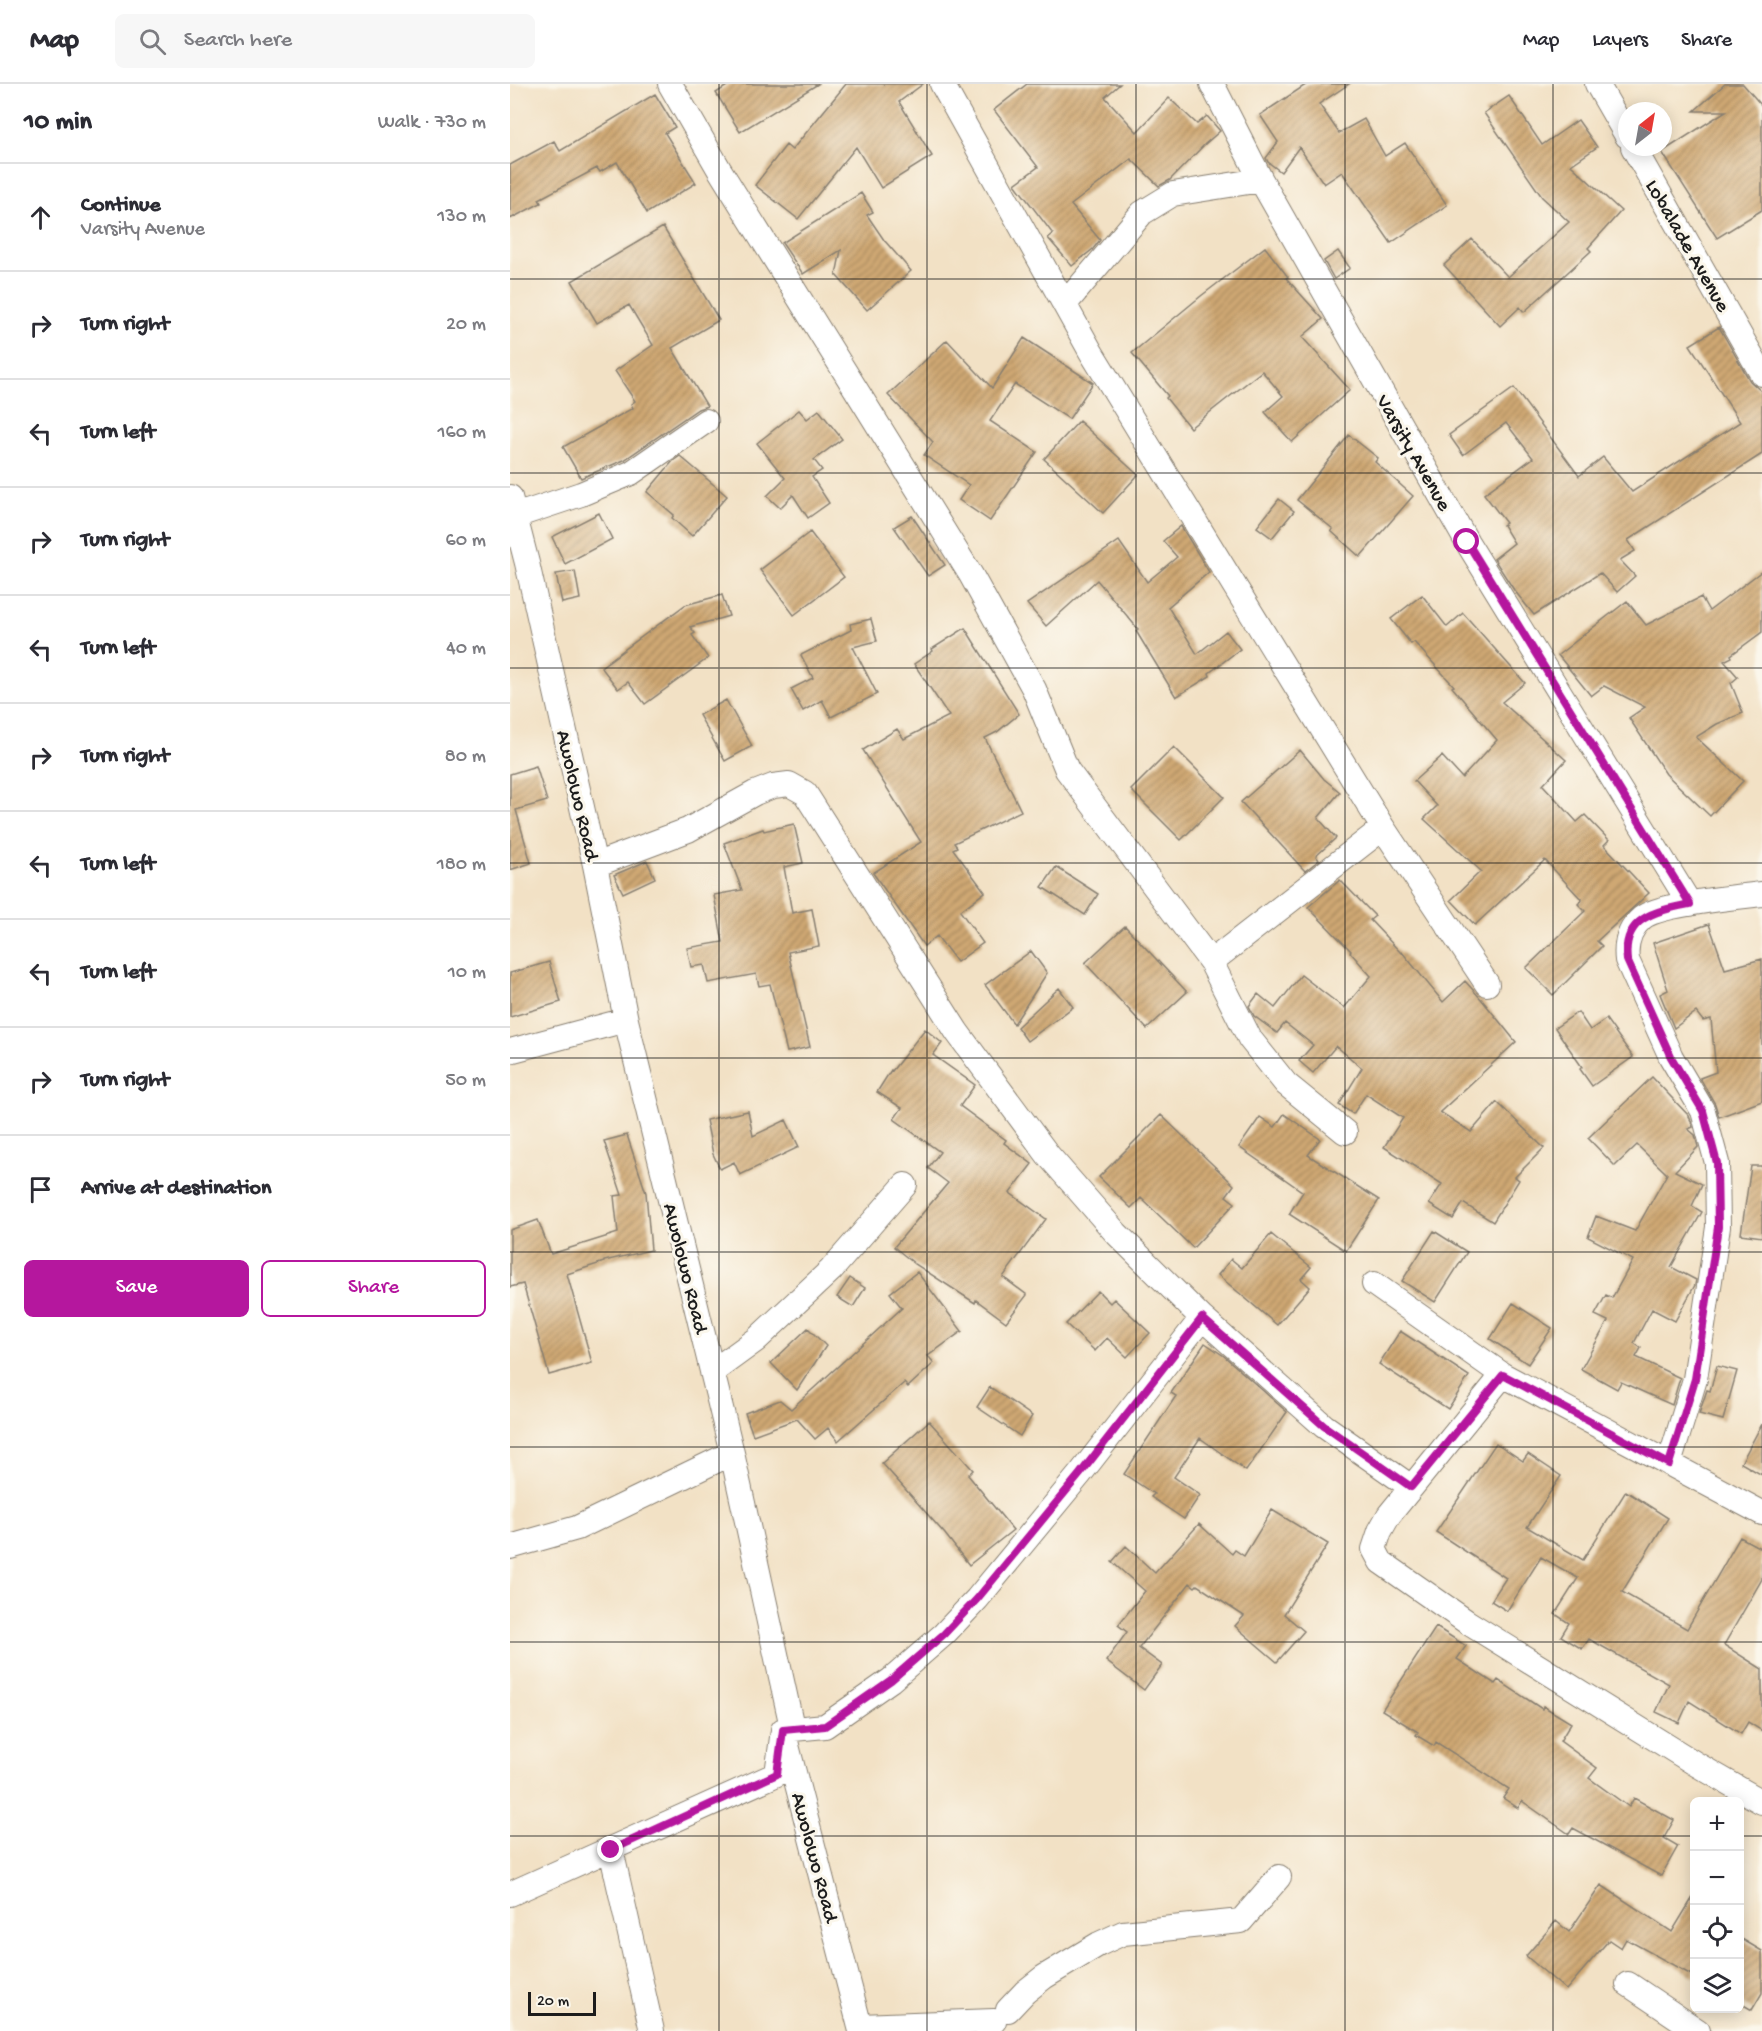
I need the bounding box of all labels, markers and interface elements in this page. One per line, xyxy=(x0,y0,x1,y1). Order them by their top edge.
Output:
search box xyxy=(115,14,535,68)
text: Map xyxy=(30,25,79,58)
icon: search xyxy=(136,25,169,58)
text: Search here xyxy=(184,28,292,54)
text: Map xyxy=(1523,29,1559,54)
text: Layers xyxy=(1592,29,1648,54)
text: Share xyxy=(1681,29,1732,54)
north arrow xyxy=(1618,102,1672,156)
text: 10 min xyxy=(24,108,92,139)
text: Walk · 730 m xyxy=(378,112,486,135)
street label: Lobalade Avenue xyxy=(1638,176,1735,318)
text: Continue xyxy=(81,193,161,219)
icon: ahead xyxy=(24,201,57,234)
text: 130 m xyxy=(437,206,486,229)
text: Varsity Avenue xyxy=(81,219,205,242)
icon: right xyxy=(24,309,57,342)
text: Turn right xyxy=(81,312,169,338)
text: 20 m xyxy=(446,314,486,337)
street label: Varsity Avenue xyxy=(1368,390,1456,517)
icon: left xyxy=(24,417,57,450)
text: Turn left xyxy=(81,420,155,446)
text: 160 m xyxy=(437,422,486,445)
icon: right xyxy=(24,525,57,558)
text: Turn right xyxy=(81,528,169,554)
route start xyxy=(1453,528,1479,554)
text: 60 m xyxy=(446,530,486,553)
icon: left xyxy=(24,633,57,666)
text: Turn left xyxy=(81,636,155,662)
text: 40 m xyxy=(446,638,486,661)
street label: Awolowo Road xyxy=(548,728,603,865)
icon: right xyxy=(24,741,57,774)
text: Turn right xyxy=(81,744,169,770)
text: 80 m xyxy=(445,746,486,769)
icon: left xyxy=(24,849,57,882)
text: Turn left xyxy=(81,852,155,878)
text: 180 m xyxy=(437,854,486,877)
icon: left xyxy=(24,957,57,990)
text: Turn left xyxy=(81,960,155,986)
text: 10 m xyxy=(448,962,486,985)
icon: right xyxy=(24,1065,57,1098)
text: Turn right xyxy=(81,1068,169,1094)
text: 50 m xyxy=(445,1070,486,1093)
icon: arrive xyxy=(24,1173,57,1206)
text: Arrive at destination xyxy=(81,1176,271,1202)
street label: Awolowo Road xyxy=(655,1201,712,1338)
button: Save xyxy=(24,1260,249,1317)
button: Share xyxy=(261,1260,486,1317)
street label: Awolowo Road xyxy=(783,1790,842,1927)
map controls xyxy=(1690,1797,1744,2013)
button: + xyxy=(1690,1797,1744,1851)
route end xyxy=(597,1836,623,1862)
button: − xyxy=(1690,1851,1744,1905)
button: locate xyxy=(1690,1905,1744,1959)
button: layers xyxy=(1690,1959,1744,2013)
scale bar xyxy=(528,1989,596,2016)
text: 20 m xyxy=(537,1993,569,2012)

